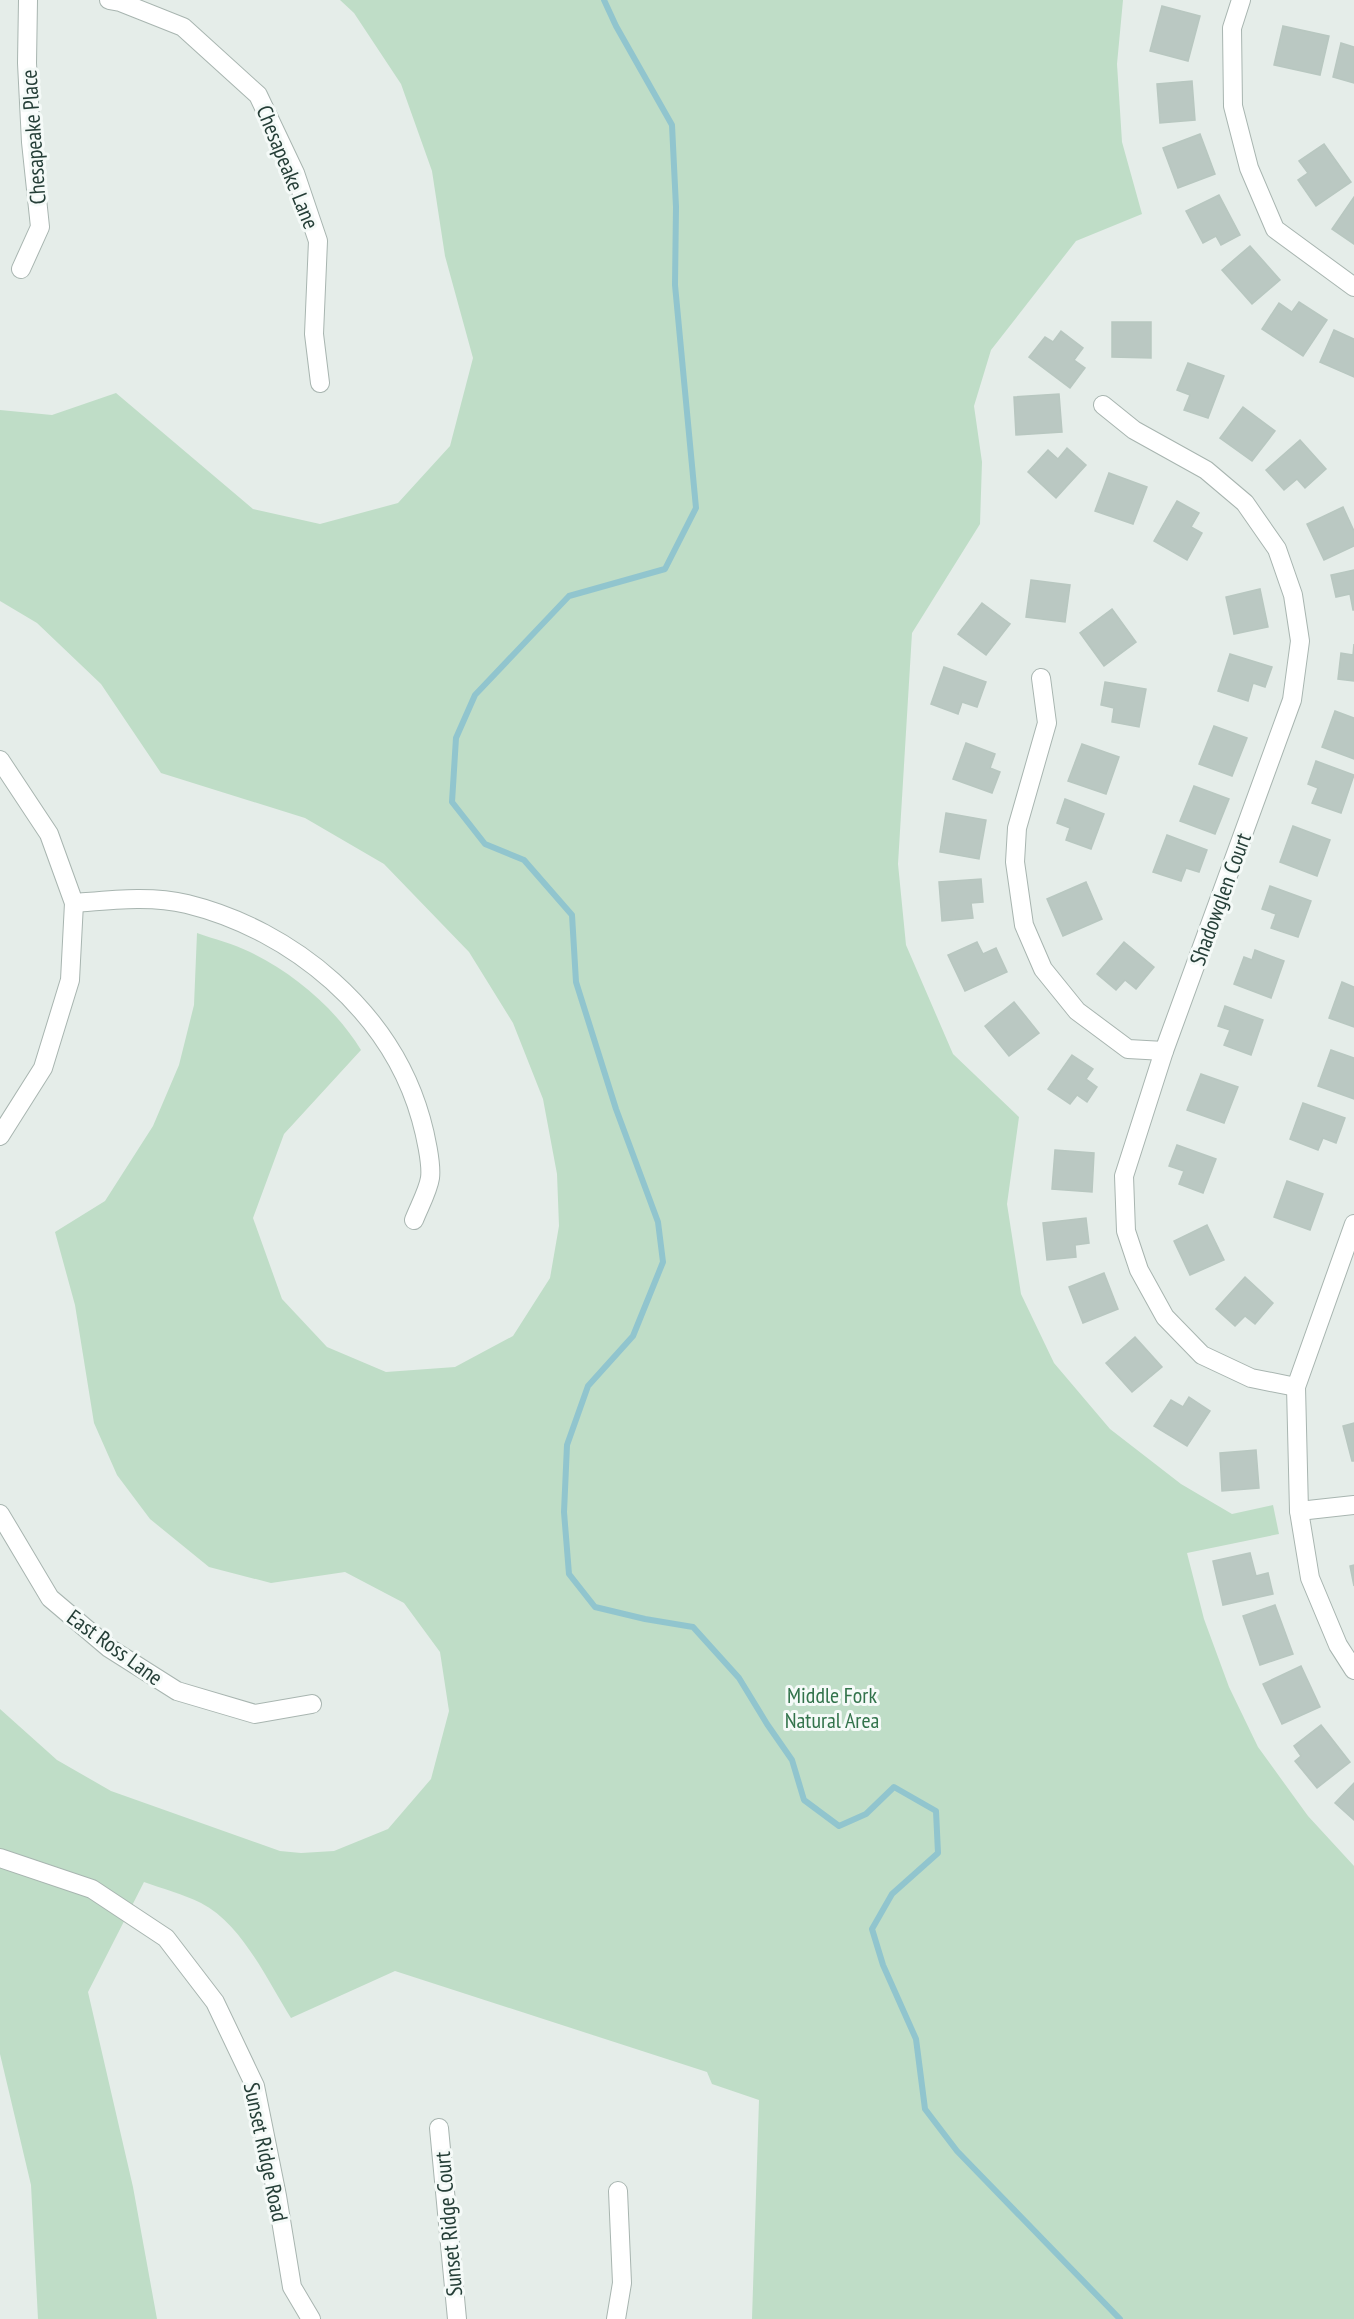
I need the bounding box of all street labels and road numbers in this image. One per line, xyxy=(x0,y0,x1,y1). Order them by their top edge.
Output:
street label: Chesapeake Place xyxy=(14,69,52,205)
street label: Chesapeake Lane xyxy=(250,101,326,233)
street label: Shadowglen Court xyxy=(1183,829,1257,969)
street label: East Ross Lane xyxy=(62,1603,168,1691)
street label: Sunset Ridge Road xyxy=(238,2080,294,2224)
street label: Sunset Ridge Court xyxy=(428,2151,468,2297)

